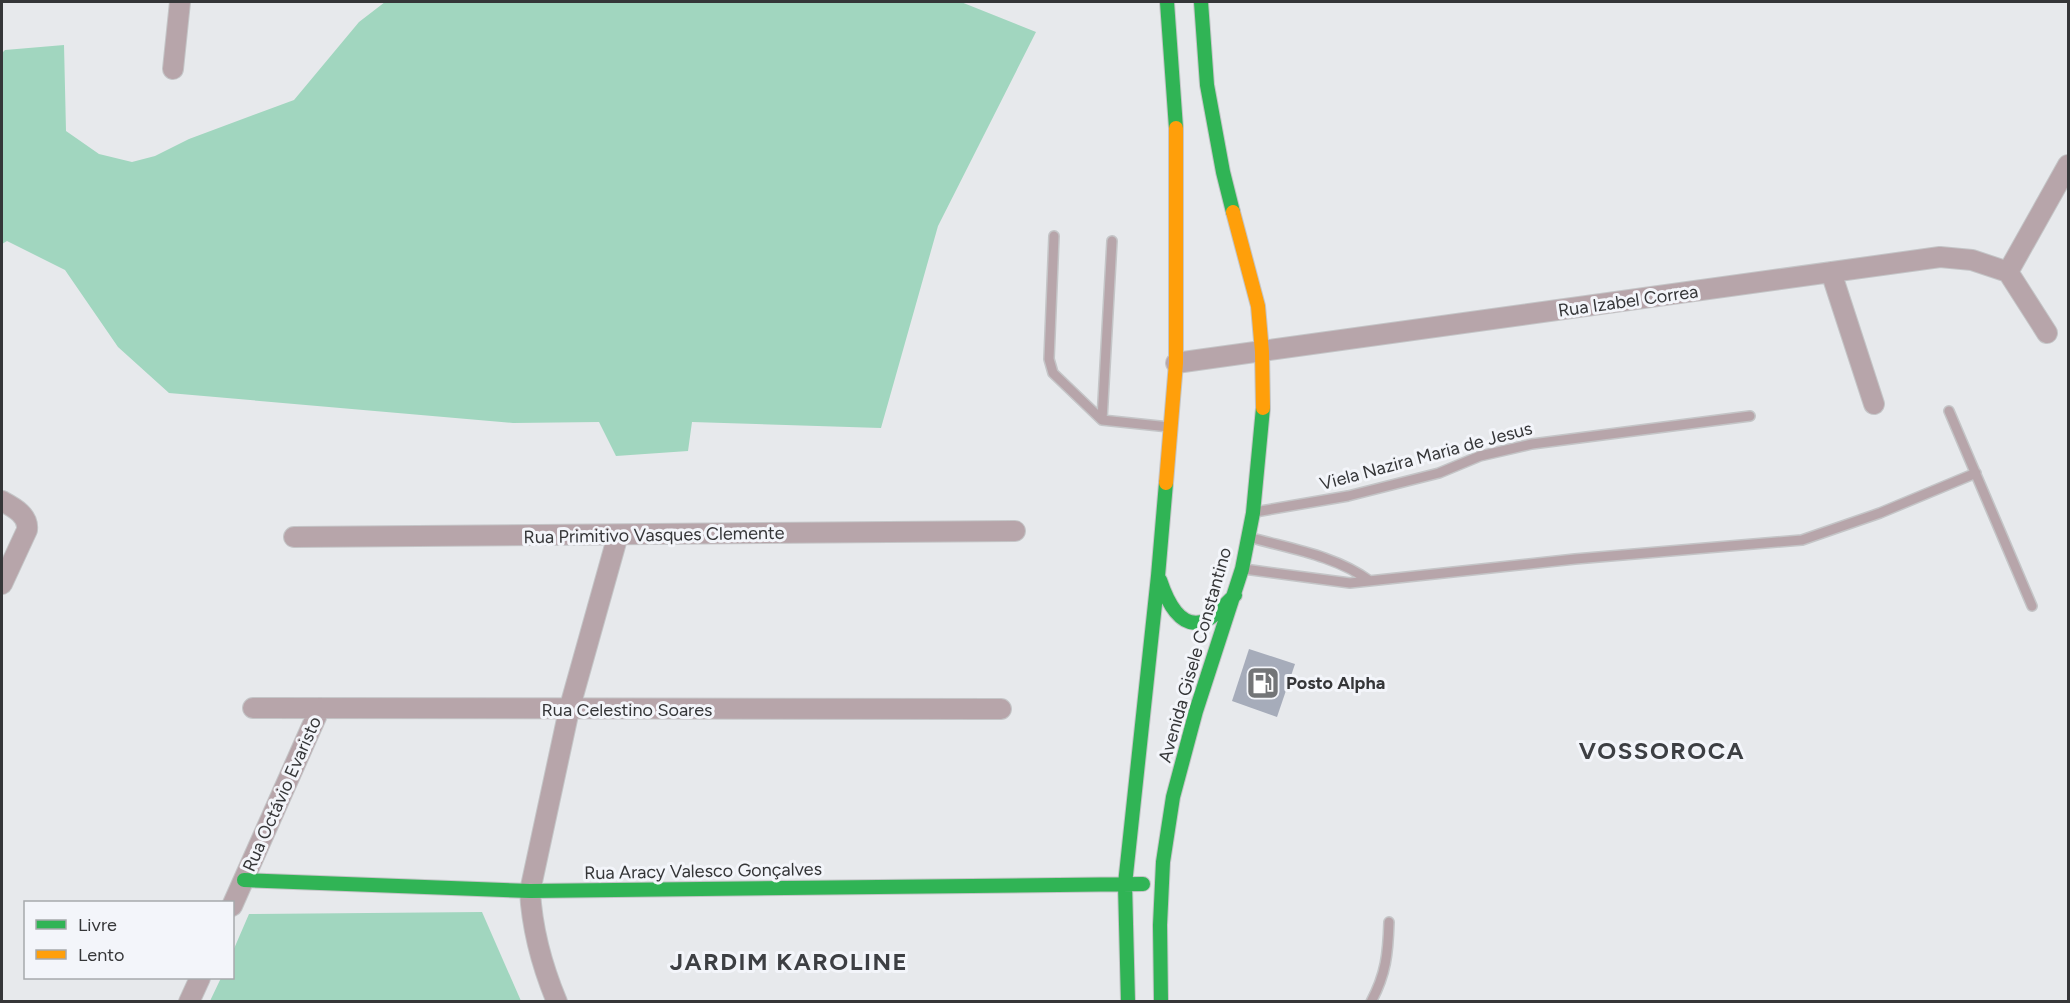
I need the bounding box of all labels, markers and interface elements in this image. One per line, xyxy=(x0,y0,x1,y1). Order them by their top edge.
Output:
street label: Rua Izabel Correa xyxy=(1557,280,1699,322)
street label: Viela Nazira Maria de Jesus xyxy=(1317,417,1535,495)
street label: Rua Primitivo Vasques Clemente xyxy=(523,522,785,548)
street label: Avenida Gisele Constantino xyxy=(1154,545,1236,765)
fuel station icon: Posto Alpha xyxy=(1245,665,1281,701)
place label: Posto Alpha xyxy=(1286,672,1385,694)
street label: Rua Celestino Soares xyxy=(542,699,712,721)
street label: Rua Octávio Evaristo xyxy=(238,713,326,875)
district label: VOSSOROCA xyxy=(1579,736,1745,765)
street label: Rua Aracy Valesco Gonçalves xyxy=(584,858,822,884)
legend xyxy=(24,901,234,979)
text: Livre xyxy=(78,914,117,936)
text: Lento xyxy=(78,944,124,966)
district label: JARDIM KAROLINE xyxy=(670,947,908,976)

